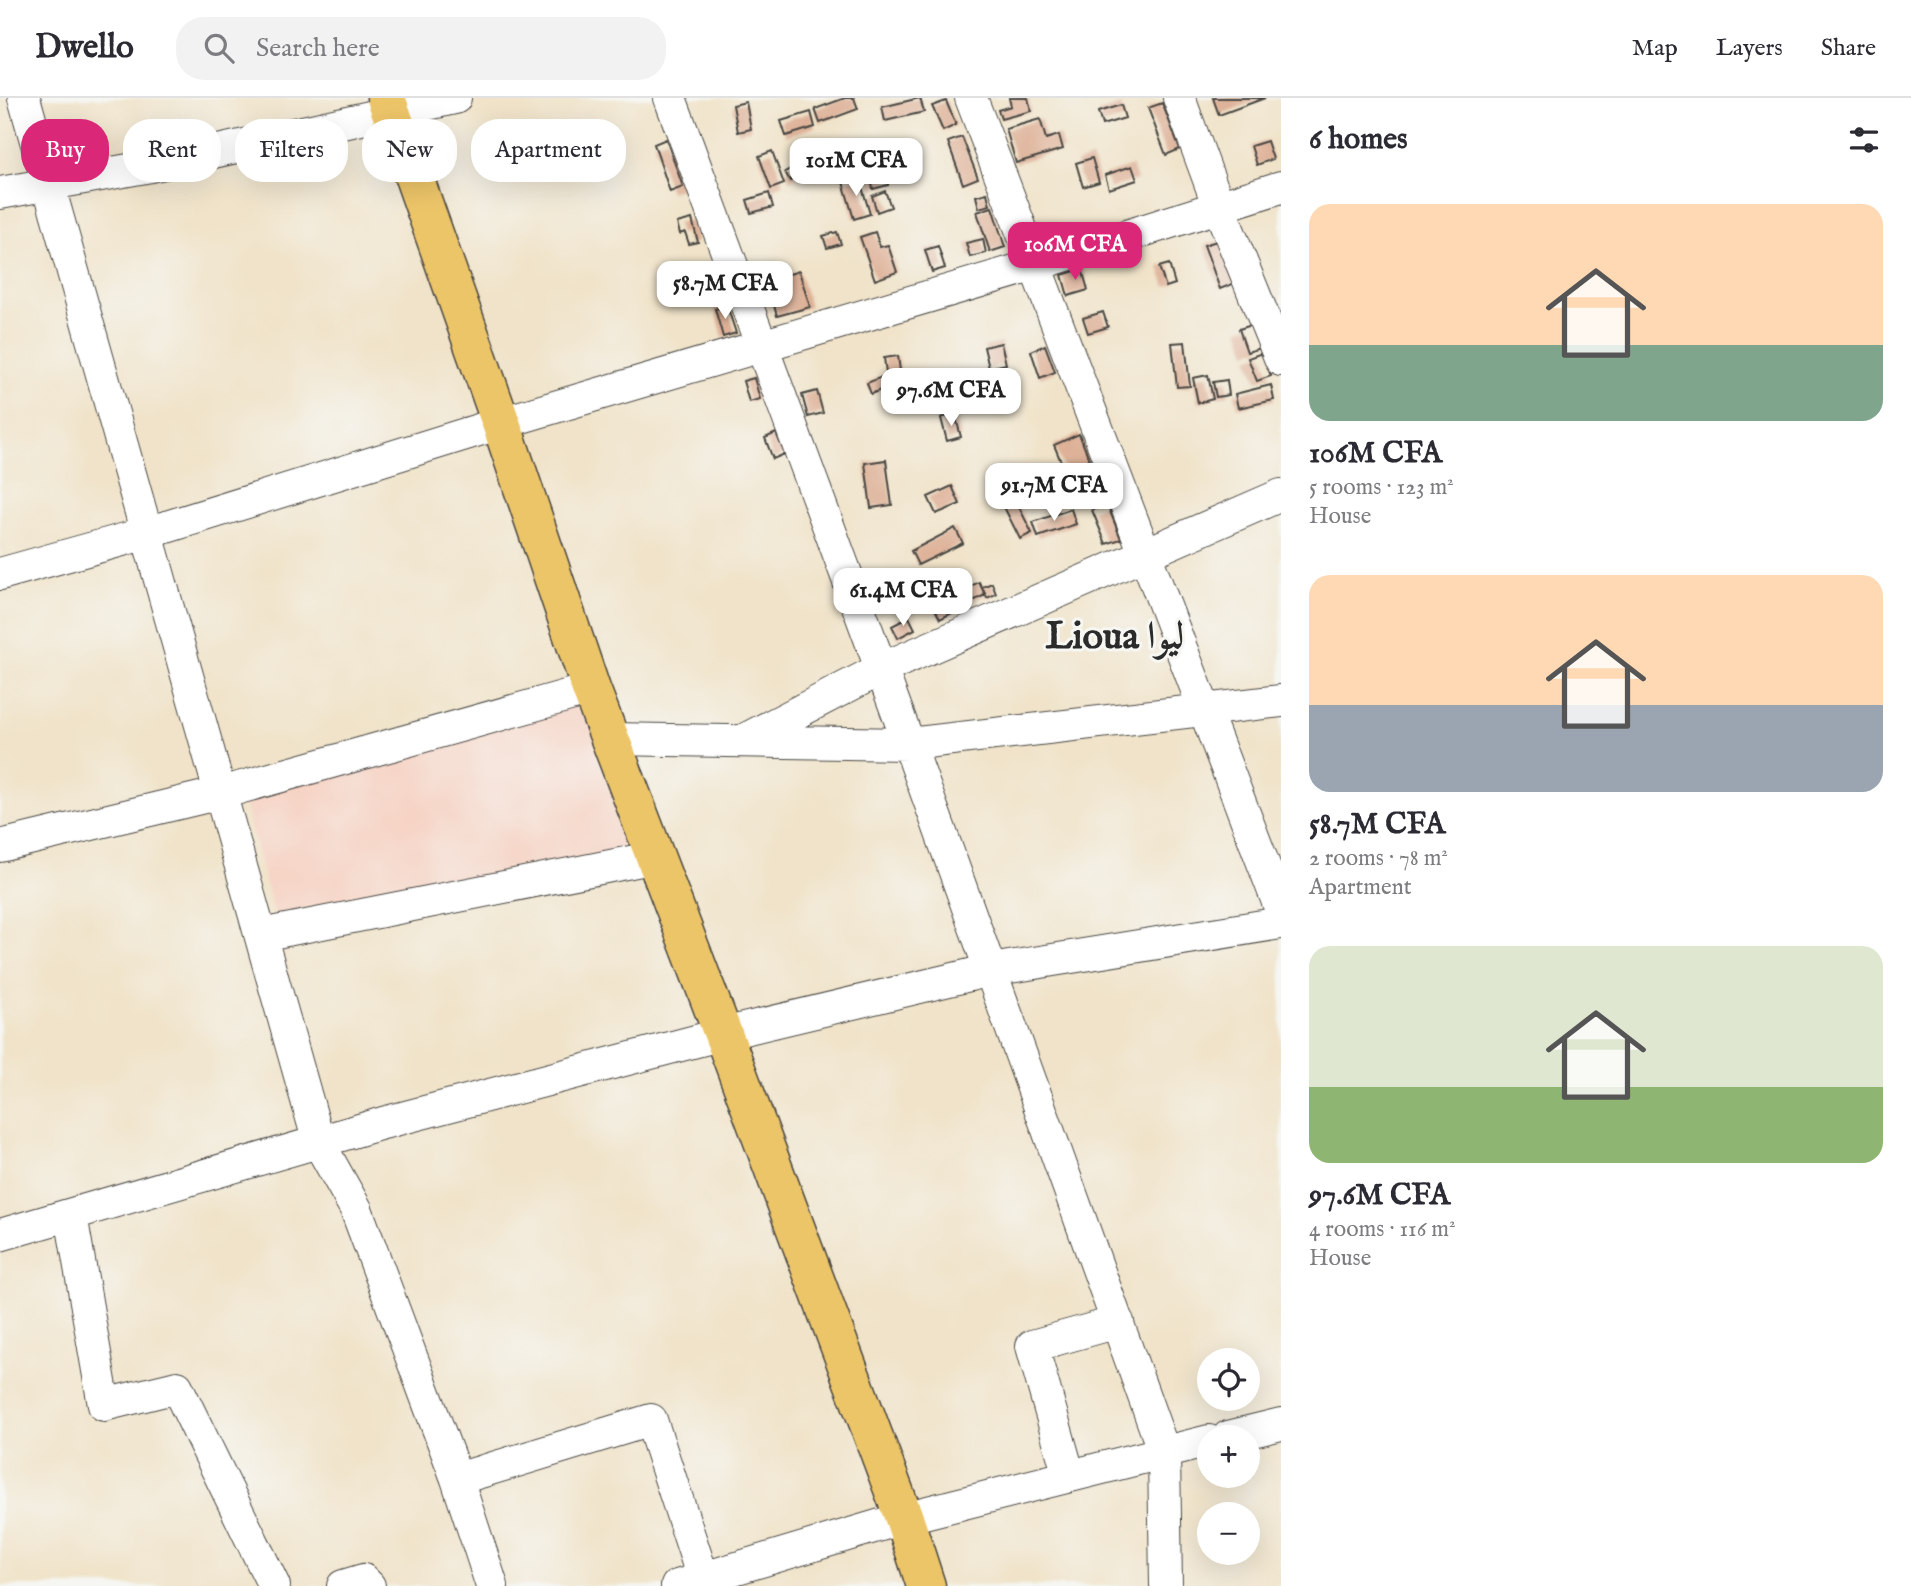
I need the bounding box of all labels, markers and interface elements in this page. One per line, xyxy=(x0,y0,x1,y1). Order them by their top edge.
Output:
search box xyxy=(176,17,666,80)
text: Dwello xyxy=(35,27,134,69)
icon: search xyxy=(200,29,238,67)
text: Search here xyxy=(256,32,380,65)
text: Map xyxy=(1632,33,1678,64)
text: Layers xyxy=(1716,33,1783,64)
text: Share xyxy=(1821,33,1876,64)
chip: Buy xyxy=(21,119,109,182)
chip: Rent xyxy=(123,119,221,182)
chip: Filters xyxy=(235,119,348,182)
chip: New xyxy=(362,119,457,182)
chip: Apartment xyxy=(471,119,626,182)
text: 6 homes xyxy=(1309,121,1408,159)
icon: filters xyxy=(1845,121,1883,159)
pin: 101M CFA xyxy=(784,139,928,198)
text: 101M CFA xyxy=(806,146,906,175)
pin: 106M CFA xyxy=(1003,222,1147,282)
text: 106M CFA xyxy=(1024,230,1126,259)
icon: home xyxy=(1533,250,1659,376)
pin: 58.7M CFA xyxy=(645,262,805,321)
text: 58.7M CFA xyxy=(673,269,777,298)
pin: 97.6M CFA xyxy=(871,368,1031,428)
text: 97.6M CFA xyxy=(897,376,1005,405)
text: 106M CFA xyxy=(1309,435,1442,473)
pin: 91.7M CFA xyxy=(974,464,1134,523)
text: 91.7M CFA xyxy=(1001,471,1107,500)
text: 5 rooms · 123 m² xyxy=(1309,473,1454,502)
text: House xyxy=(1309,502,1371,531)
pin: 61.4M CFA xyxy=(823,568,983,628)
text: 61.4M CFA xyxy=(849,576,957,605)
district label: Lioua ليوا xyxy=(1045,614,1185,662)
icon: home xyxy=(1533,621,1659,747)
text: 58.7M CFA xyxy=(1309,806,1445,844)
text: 2 rooms · 78 m² xyxy=(1309,844,1448,873)
text: Apartment xyxy=(1309,873,1412,902)
icon: home xyxy=(1533,992,1659,1118)
text: 97.6M CFA xyxy=(1309,1177,1450,1215)
text: 4 rooms · 116 m² xyxy=(1309,1215,1456,1244)
text: House xyxy=(1309,1244,1371,1273)
map controls xyxy=(1197,1348,1260,1565)
button: locate xyxy=(1197,1348,1260,1411)
button: + xyxy=(1197,1425,1260,1488)
button: − xyxy=(1197,1502,1260,1565)

